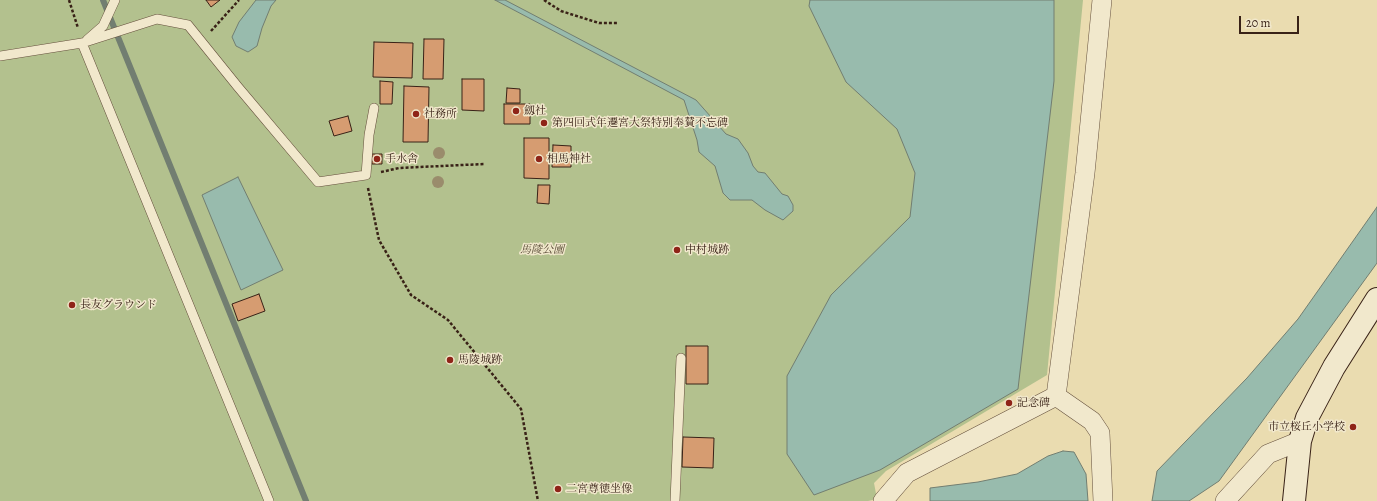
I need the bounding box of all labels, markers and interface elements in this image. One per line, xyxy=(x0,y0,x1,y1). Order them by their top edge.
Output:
scale bar xyxy=(1241,8,1301,34)
text: 20 m xyxy=(1246,15,1270,31)
place label: 劔社 xyxy=(524,104,546,118)
marker: 劔社 xyxy=(511,106,521,116)
place label: 社務所 xyxy=(424,107,457,121)
marker: 社務所 xyxy=(411,109,421,119)
place label: 第四回式年遷宮大祭特別奉賛不忘碑 xyxy=(552,116,728,130)
marker: 第四回式年遷宮大祭特別奉賛不忘碑 xyxy=(539,118,549,128)
place label: 手水舎 xyxy=(385,152,418,166)
place label: 相馬神社 xyxy=(547,152,591,166)
marker: 手水舎 xyxy=(372,154,382,164)
marker: 相馬神社 xyxy=(534,154,544,164)
park label: 馬陵公園 xyxy=(520,243,564,257)
place label: 中村城跡 xyxy=(685,243,729,257)
marker: 中村城跡 xyxy=(672,245,682,255)
place label: 長友グラウンド xyxy=(80,298,157,312)
marker: 長友グラウンド xyxy=(67,300,77,310)
place label: 馬陵城跡 xyxy=(458,353,502,367)
marker: 馬陵城跡 xyxy=(445,355,455,365)
place label: 記念碑 xyxy=(1017,396,1050,410)
marker: 記念碑 xyxy=(1004,398,1014,408)
place label: 市立桜丘小学校 xyxy=(1268,420,1345,434)
marker: 市立桜丘小学校 xyxy=(1348,422,1358,432)
place label: 二宮尊徳坐像 xyxy=(566,482,632,496)
marker: 二宮尊徳坐像 xyxy=(553,484,563,494)

